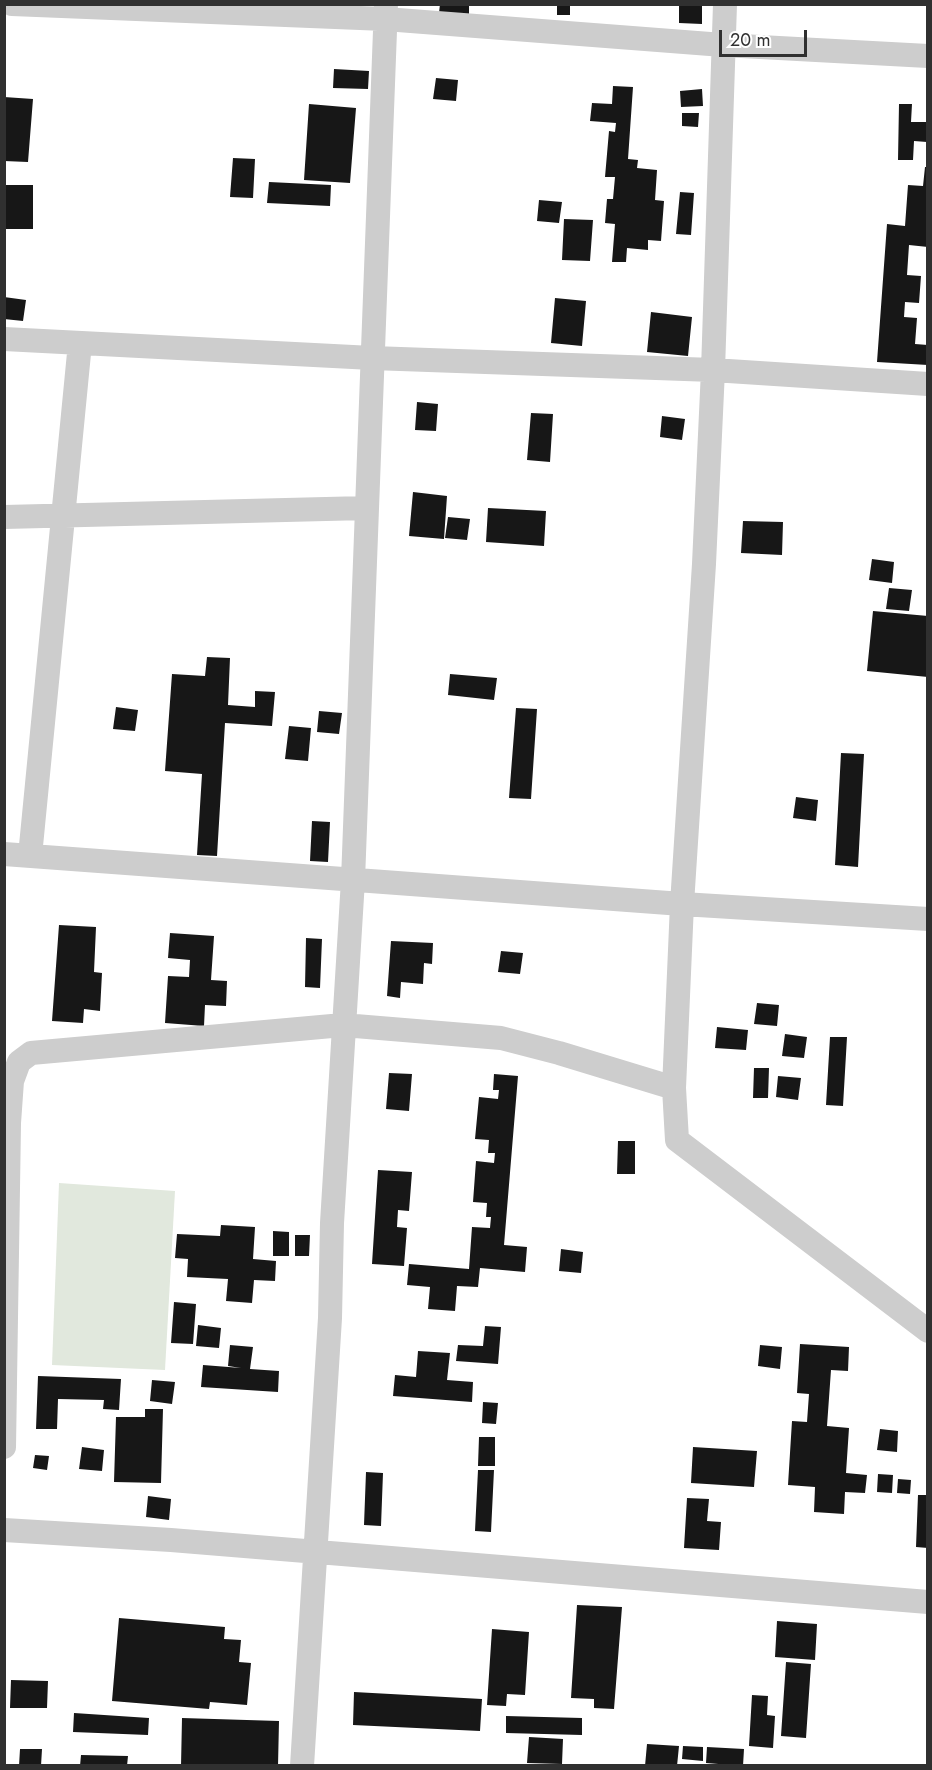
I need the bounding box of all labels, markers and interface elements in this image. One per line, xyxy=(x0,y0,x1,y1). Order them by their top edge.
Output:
scale bar xyxy=(722,18,810,56)
text: 20 m xyxy=(730,27,770,53)

